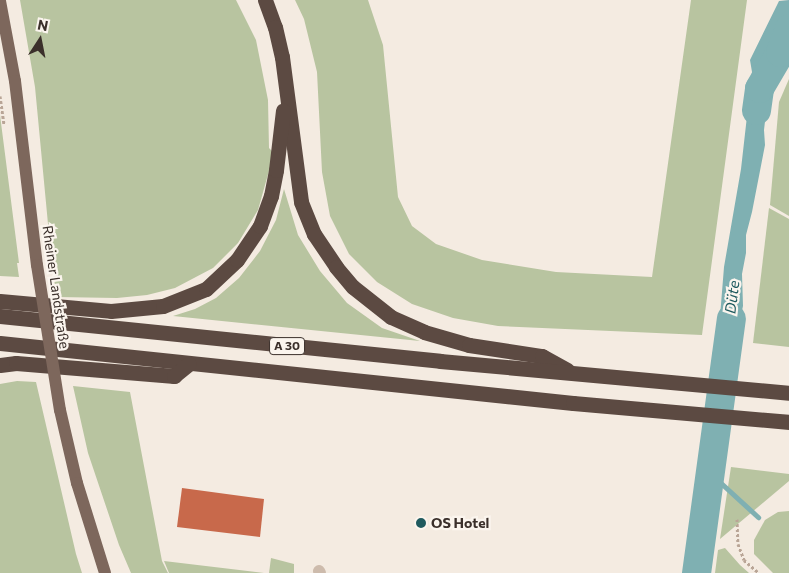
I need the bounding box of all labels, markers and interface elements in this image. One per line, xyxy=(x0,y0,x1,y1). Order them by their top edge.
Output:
north arrow xyxy=(15,15,65,65)
text: N xyxy=(36,15,50,34)
street label: Rheiner Landstraße xyxy=(39,224,73,350)
water label: Düte xyxy=(721,279,743,315)
road number: A 30 xyxy=(268,336,306,356)
place label: OS Hotel xyxy=(431,515,489,531)
marker: OS Hotel xyxy=(415,517,427,529)

